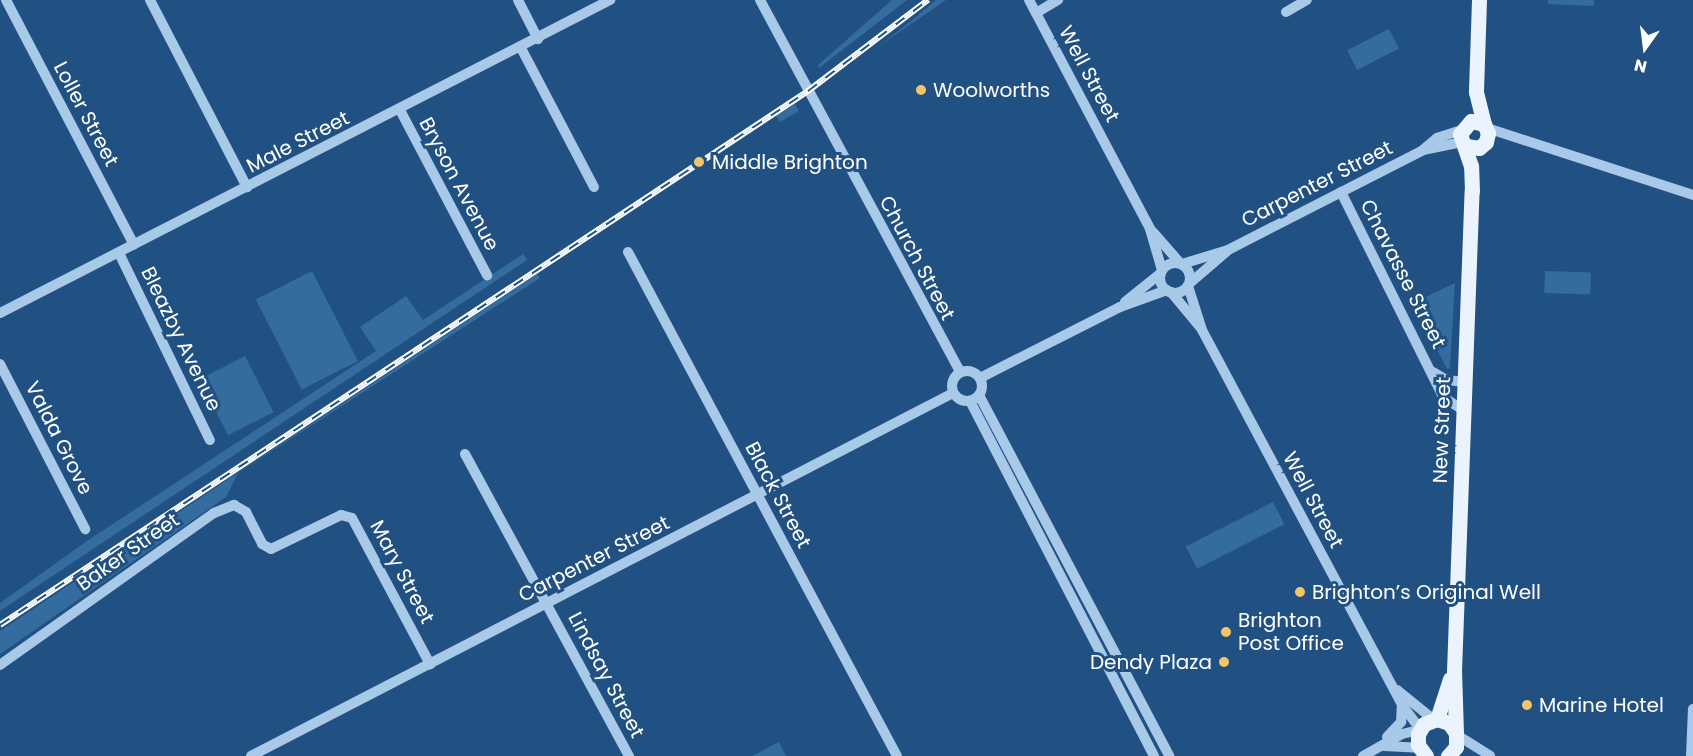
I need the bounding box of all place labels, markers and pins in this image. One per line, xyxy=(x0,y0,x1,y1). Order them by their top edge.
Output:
place label: Woolworths xyxy=(933,78,1050,102)
marker: Woolworths xyxy=(914,83,928,97)
place label: Middle Brighton xyxy=(712,150,868,174)
marker: Middle Brighton xyxy=(690,153,708,171)
place label: Brighton’s Original Well xyxy=(1312,580,1541,604)
marker: Brighton’s Original Well xyxy=(1293,585,1307,599)
place label: Brighton Post Office xyxy=(1238,608,1344,655)
marker: Brighton Post Office xyxy=(1219,625,1233,639)
place label: Dendy Plaza xyxy=(1090,650,1212,674)
marker: Dendy Plaza xyxy=(1217,655,1231,669)
place label: Marine Hotel xyxy=(1539,693,1664,717)
marker: Marine Hotel xyxy=(1520,698,1534,712)

